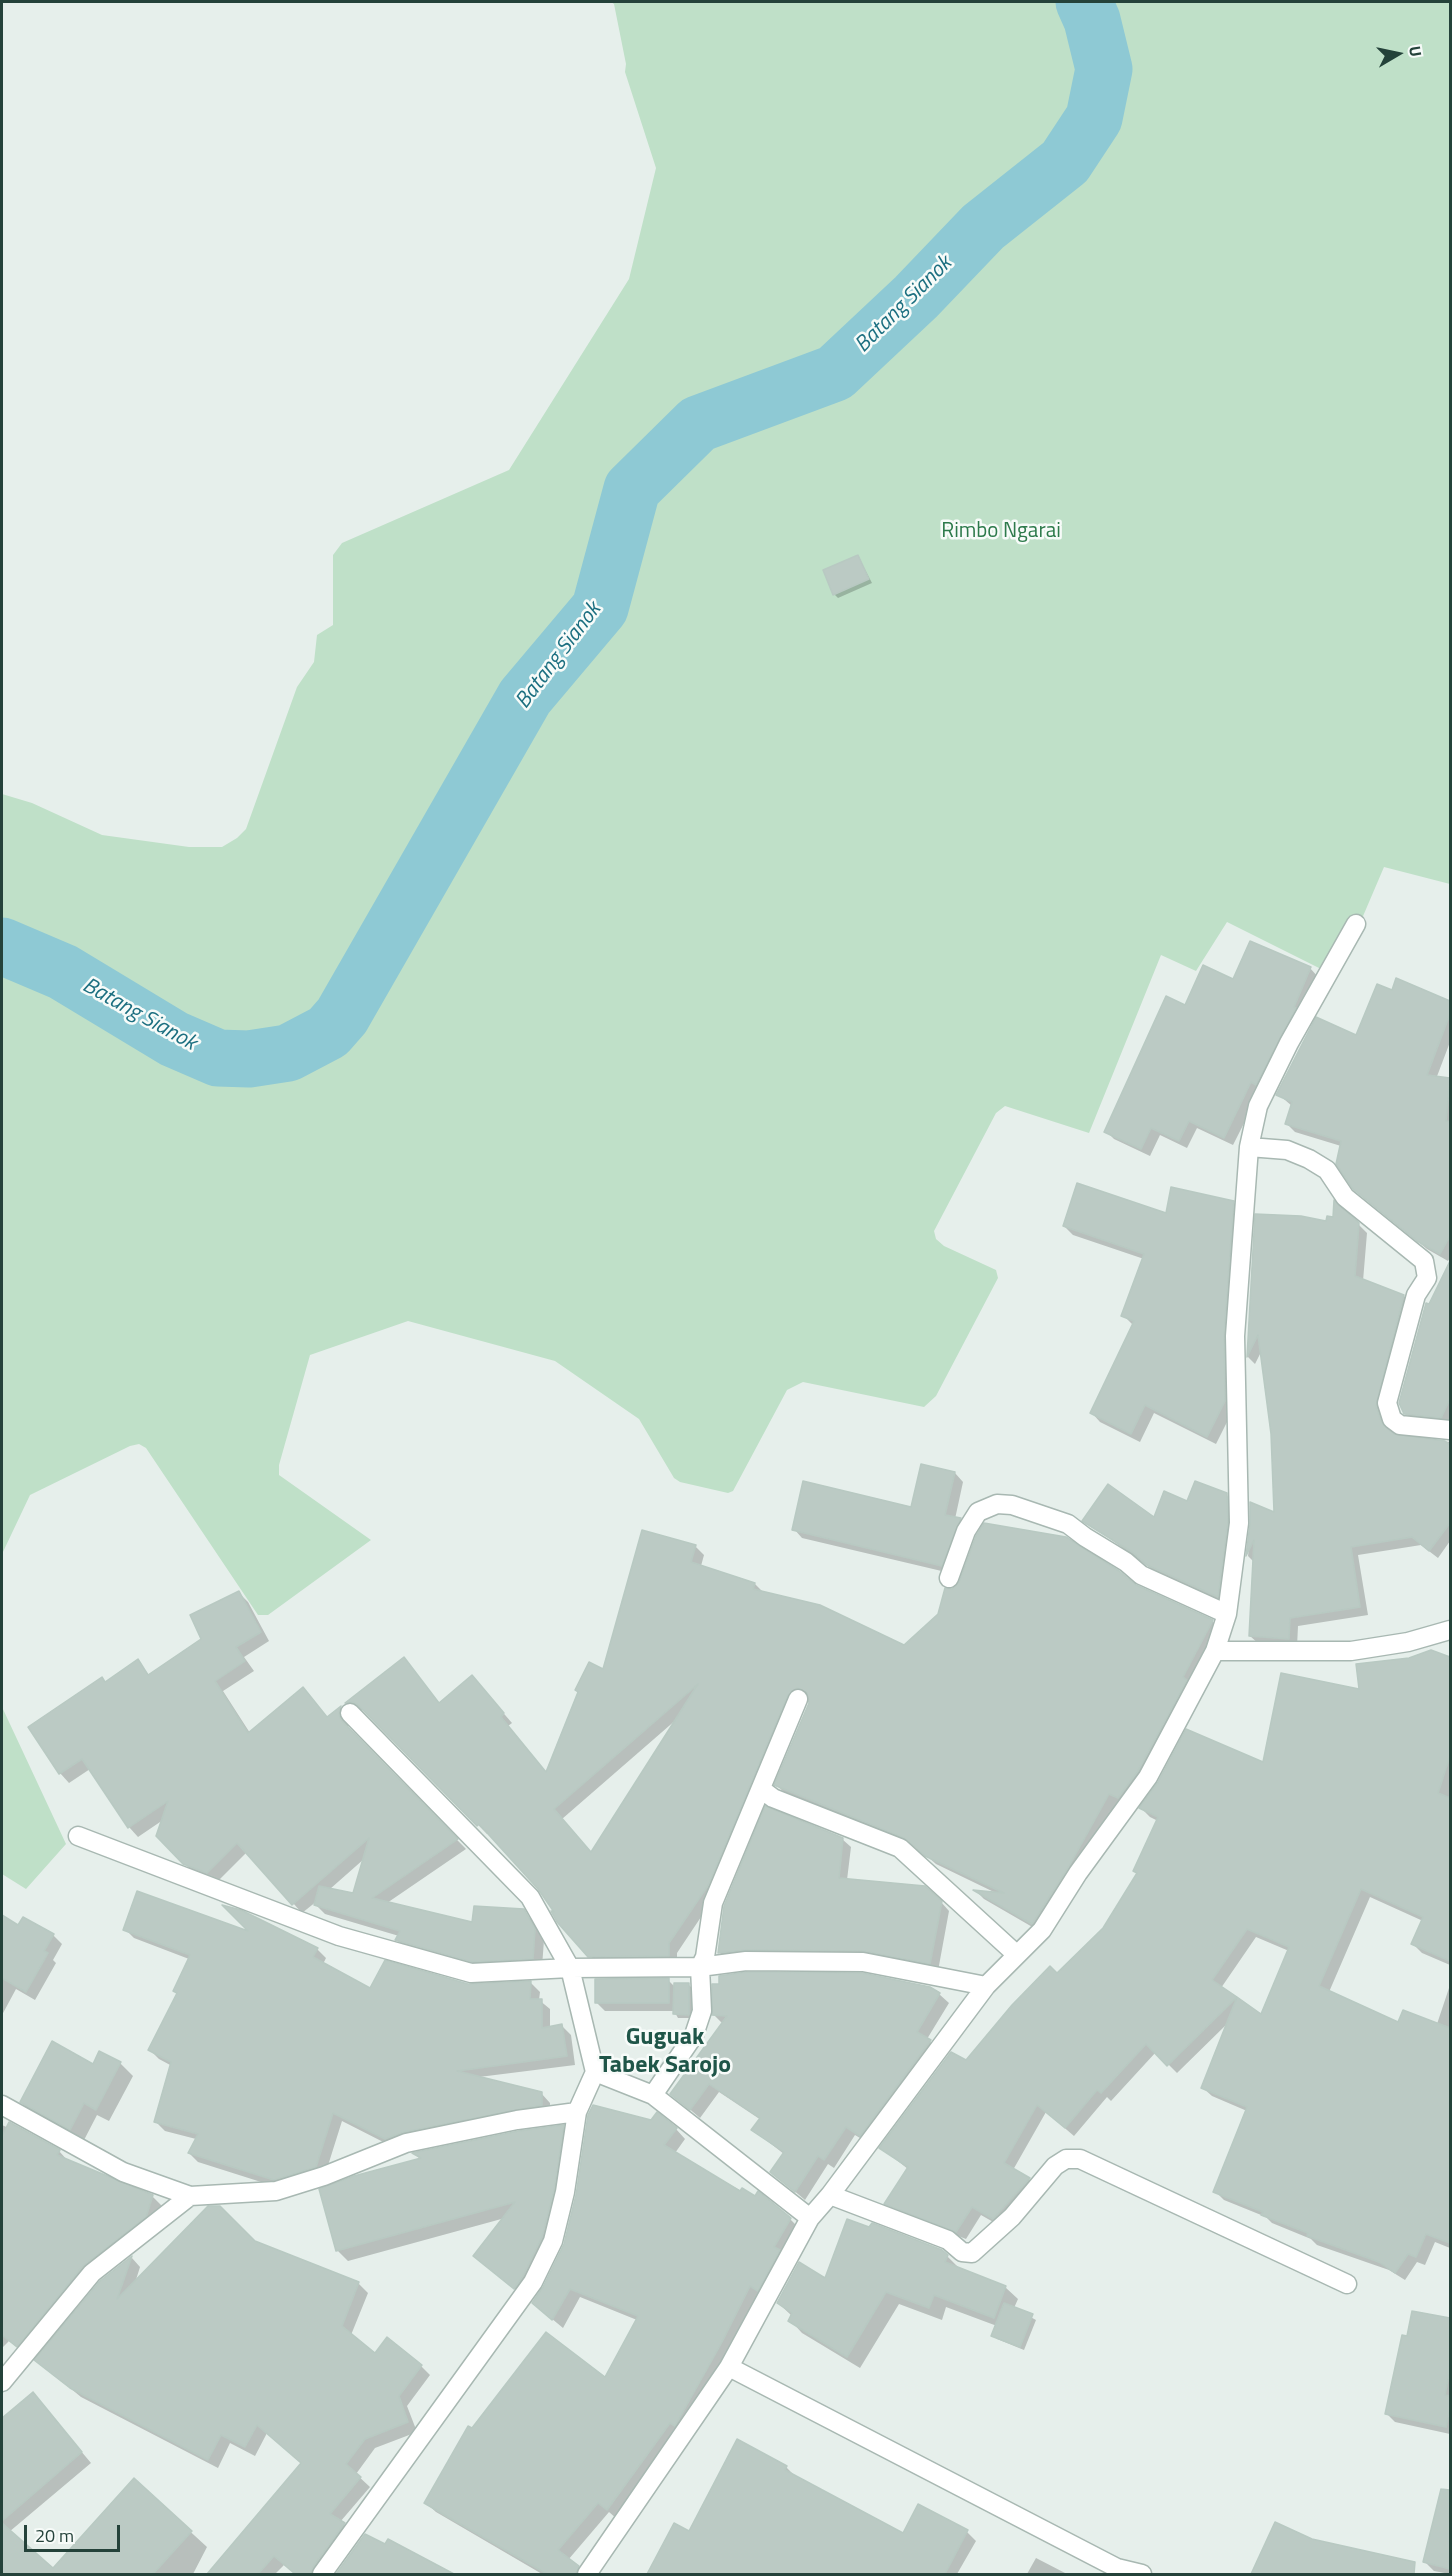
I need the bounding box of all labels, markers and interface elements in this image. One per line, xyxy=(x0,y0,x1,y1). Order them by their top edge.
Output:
north arrow xyxy=(1368,24,1428,84)
text: U xyxy=(1403,44,1428,58)
water label: Batang Sianok xyxy=(850,251,958,359)
park label: Rimbo Ngarai xyxy=(941,519,1061,545)
water label: Batang Sianok xyxy=(511,598,607,714)
water label: Batang Sianok xyxy=(78,973,200,1057)
district label: Guguak Tabek Sarojo xyxy=(599,2024,731,2080)
scale bar xyxy=(27,2513,123,2551)
text: 20 m xyxy=(35,2522,74,2549)

